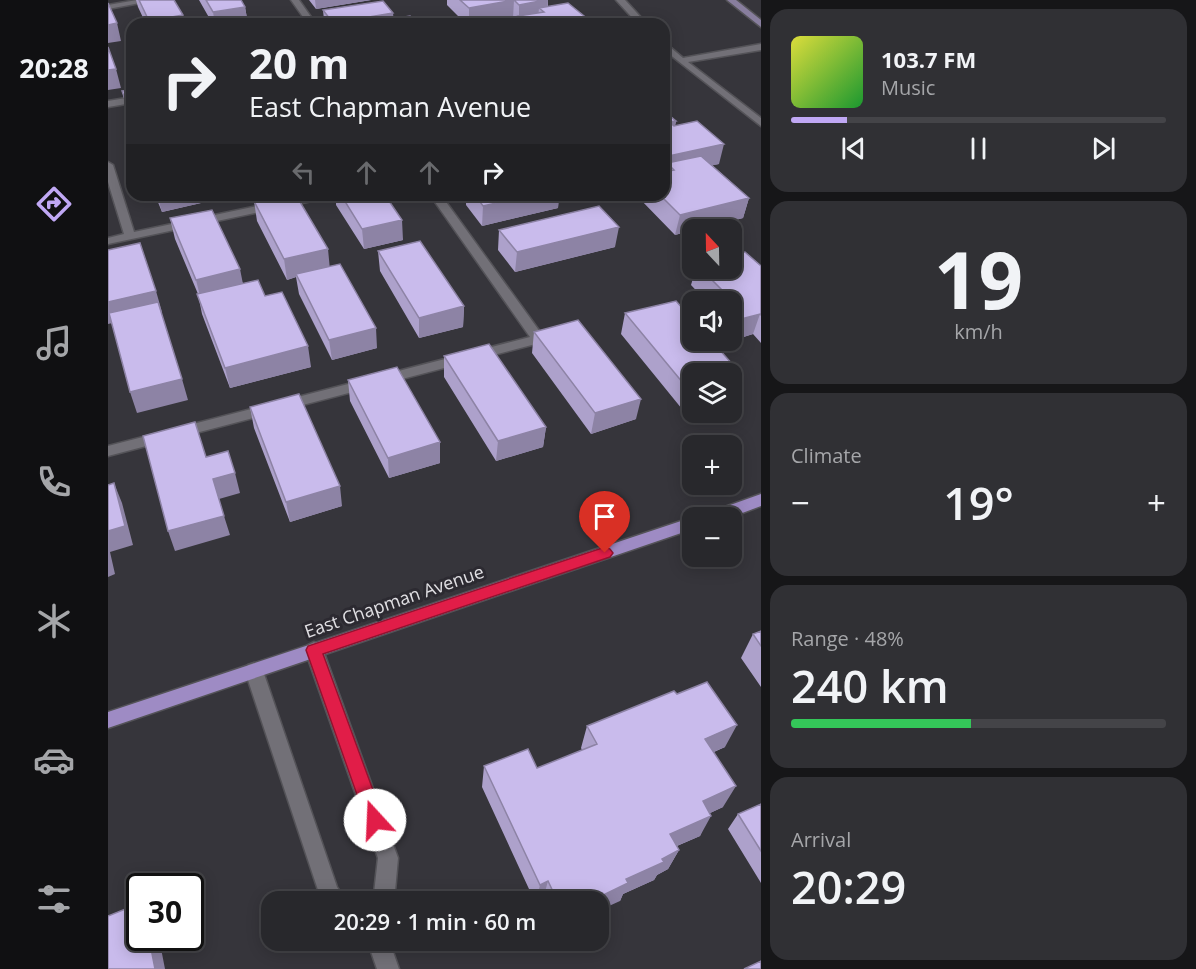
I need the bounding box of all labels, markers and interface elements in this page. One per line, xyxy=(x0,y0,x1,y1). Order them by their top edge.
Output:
text: 20 m xyxy=(249,34,349,91)
icon: right xyxy=(150,42,228,120)
text: 103.7 FM xyxy=(881,44,976,74)
text: 20:28 xyxy=(19,49,89,86)
text: Music xyxy=(881,74,935,101)
text: East Chapman Avenue xyxy=(249,88,531,125)
icon: previous xyxy=(837,132,870,165)
icon: pause xyxy=(962,132,995,165)
icon: next xyxy=(1087,132,1120,165)
icon: left xyxy=(287,156,320,189)
icon: ahead xyxy=(350,156,383,189)
icon: ahead xyxy=(413,156,446,189)
icon: right xyxy=(476,156,509,189)
icon: directions xyxy=(33,183,75,225)
north arrow xyxy=(682,219,742,279)
map controls xyxy=(682,219,742,567)
text: 19 xyxy=(934,226,1023,332)
button: sound xyxy=(682,291,742,351)
text: km/h xyxy=(954,318,1003,345)
icon: music xyxy=(33,322,75,364)
button: layers xyxy=(682,363,742,423)
button: + xyxy=(682,435,742,495)
text: Climate xyxy=(791,442,862,469)
icon: phone xyxy=(33,461,75,503)
text: 19° xyxy=(943,472,1014,533)
text: − xyxy=(791,480,810,525)
text: + xyxy=(1147,480,1166,525)
pin xyxy=(579,491,630,553)
icon: arrive xyxy=(588,500,621,533)
button: − xyxy=(682,507,742,567)
street label: East Chapman Avenue xyxy=(301,559,487,643)
icon: climate xyxy=(33,600,75,642)
text: Range · 48% xyxy=(791,625,904,652)
text: 240 km xyxy=(791,655,949,716)
icon: car xyxy=(33,739,75,781)
position arrow xyxy=(343,788,407,852)
text: Arrival xyxy=(791,826,851,853)
text: 20:29 xyxy=(791,856,906,917)
speed limit sign: 30 xyxy=(126,873,204,951)
icon: filters xyxy=(33,878,75,920)
text: 20:29 · 1 min · 60 m xyxy=(334,906,536,936)

